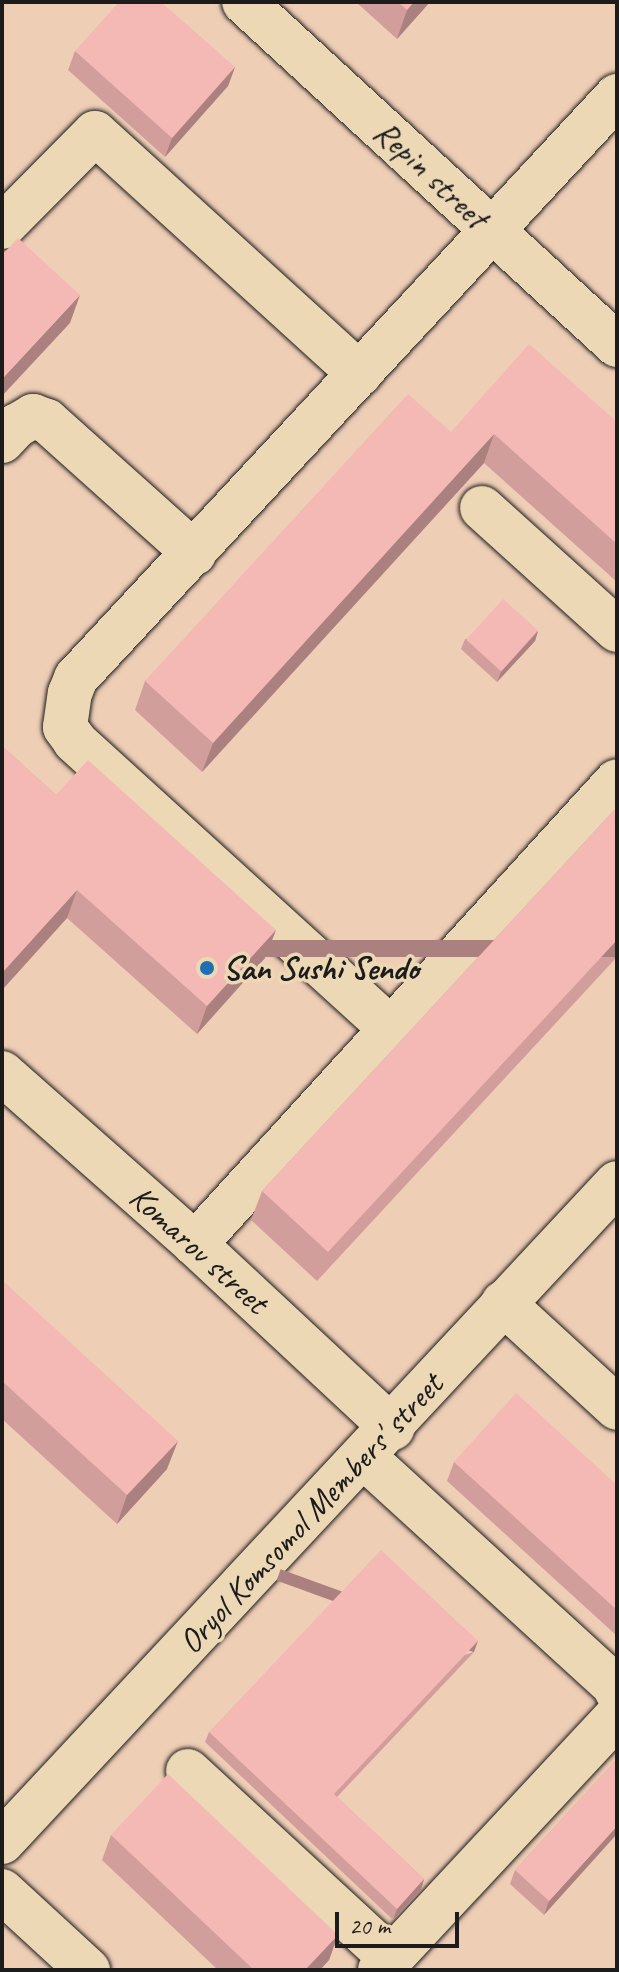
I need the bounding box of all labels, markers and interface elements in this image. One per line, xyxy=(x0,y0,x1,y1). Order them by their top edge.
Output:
street label: Repin street xyxy=(366,111,496,237)
place label: San Sushi Sendo xyxy=(223,948,419,988)
marker: San Sushi Sendo xyxy=(198,959,216,977)
street label: Komarov street xyxy=(121,1176,277,1322)
street label: Oryol Komsomol Members' street xyxy=(170,1365,450,1661)
scale bar xyxy=(339,1896,463,1946)
text: 20 m xyxy=(349,1911,390,1941)

